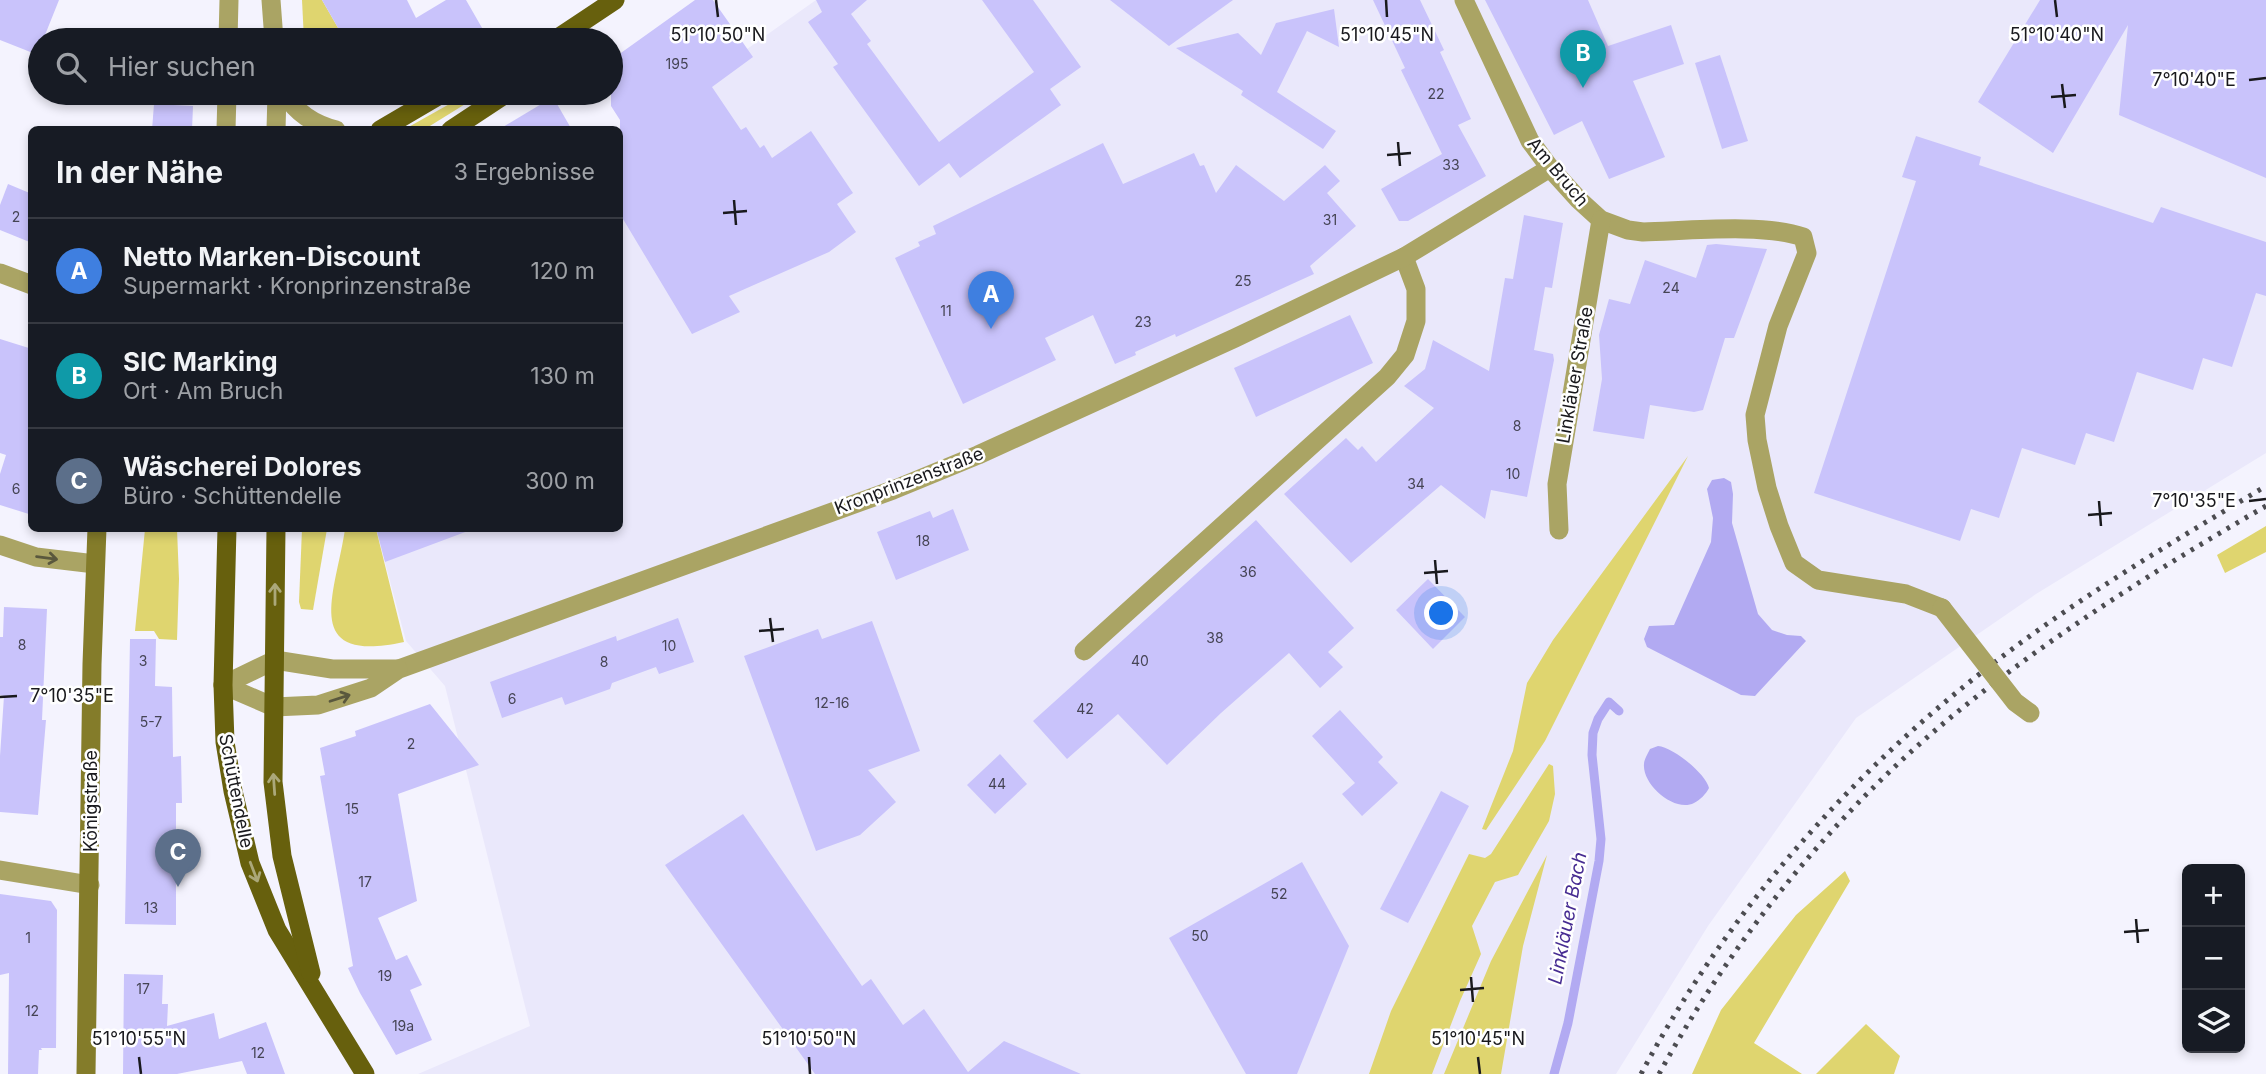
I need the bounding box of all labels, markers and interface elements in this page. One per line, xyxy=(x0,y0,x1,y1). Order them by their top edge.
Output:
text: 51°10'50"N xyxy=(671,24,765,45)
text: 51°10'45"N xyxy=(1340,24,1434,45)
text: 51°10'40"N xyxy=(2010,24,2104,45)
search box xyxy=(28,28,623,105)
pin: B xyxy=(1560,30,1606,88)
icon: search xyxy=(52,48,90,86)
text: Hier suchen xyxy=(108,51,256,82)
house number: 195 xyxy=(666,55,688,72)
text: 7°10'40"E xyxy=(2152,69,2236,90)
house number: 22 xyxy=(1427,85,1445,102)
street label: Am Bruch xyxy=(1524,133,1593,210)
text: In der Nähe xyxy=(56,154,223,190)
house number: 33 xyxy=(1442,156,1460,173)
text: 3 Ergebnisse xyxy=(454,158,595,186)
house number: 2 xyxy=(12,208,20,225)
house number: 31 xyxy=(1323,211,1337,228)
text: Netto Marken-Discount xyxy=(123,241,420,272)
text: A xyxy=(70,257,88,285)
text: 120 m xyxy=(530,257,595,285)
pin: A xyxy=(968,271,1014,329)
text: Supermarkt · Kronprinzenstraße xyxy=(123,272,471,300)
house number: 25 xyxy=(1234,272,1252,289)
house number: 24 xyxy=(1662,279,1680,296)
house number: 11 xyxy=(940,302,952,319)
street label: Linkläuer Straße xyxy=(1552,305,1597,445)
house number: 23 xyxy=(1134,313,1152,330)
text: SIC Marking xyxy=(123,346,278,377)
text: B xyxy=(71,362,87,390)
text: 130 m xyxy=(530,362,595,390)
text: Ort · Am Bruch xyxy=(123,377,283,405)
house number: 8 xyxy=(1513,417,1521,434)
street label: Kronprinzenstraße xyxy=(831,442,986,519)
text: Wäscherei Dolores xyxy=(123,451,361,482)
house number: 10 xyxy=(1506,465,1520,482)
text: C xyxy=(70,467,88,495)
text: 300 m xyxy=(525,467,595,495)
house number: 34 xyxy=(1407,475,1425,492)
house number: 6 xyxy=(12,480,20,497)
text: Büro · Schüttendelle xyxy=(123,482,342,510)
text: 7°10'35"E xyxy=(2152,490,2236,511)
house number: 18 xyxy=(916,532,930,549)
one-way arrow xyxy=(35,551,57,564)
house number: 36 xyxy=(1239,563,1257,580)
one-way arrow xyxy=(268,583,282,606)
your location xyxy=(1424,596,1458,630)
house number: 38 xyxy=(1206,629,1224,646)
house number: 8 xyxy=(18,636,26,653)
house number: 10 xyxy=(662,637,676,654)
house number: 3 xyxy=(139,652,147,669)
house number: 40 xyxy=(1131,652,1149,669)
house number: 8 xyxy=(600,653,608,670)
text: 7°10'35"E xyxy=(30,685,114,706)
house number: 6 xyxy=(508,690,516,707)
one-way arrow xyxy=(328,691,350,703)
house number: 12-16 xyxy=(814,694,850,711)
house number: 42 xyxy=(1076,700,1094,717)
house number: 5-7 xyxy=(140,713,162,730)
street label: Schüttendelle xyxy=(215,732,258,850)
house number: 2 xyxy=(407,735,415,752)
street label: Königstraße xyxy=(80,750,101,852)
one-way arrow xyxy=(267,773,280,796)
house number: 44 xyxy=(988,775,1006,792)
house number: 15 xyxy=(345,800,359,817)
pin: C xyxy=(155,829,201,887)
water label: Linkläuer Bach xyxy=(1543,850,1592,986)
one-way arrow xyxy=(248,861,261,882)
map controls xyxy=(2182,864,2245,1053)
button: + xyxy=(2182,864,2245,927)
house number: 17 xyxy=(358,873,372,890)
house number: 52 xyxy=(1270,885,1288,902)
house number: 13 xyxy=(144,899,158,916)
house number: 50 xyxy=(1191,927,1209,944)
button: − xyxy=(2182,927,2245,990)
house number: 1 xyxy=(25,929,31,946)
house number: 19 xyxy=(378,967,392,984)
house number: 17 xyxy=(136,980,150,997)
button: layers xyxy=(2182,990,2245,1053)
house number: 12 xyxy=(25,1002,39,1019)
house number: 19a xyxy=(392,1017,414,1034)
text: 51°10'55"N xyxy=(92,1028,186,1049)
text: 51°10'50"N xyxy=(762,1028,856,1049)
text: 51°10'45"N xyxy=(1431,1028,1525,1049)
house number: 12 xyxy=(251,1044,265,1061)

